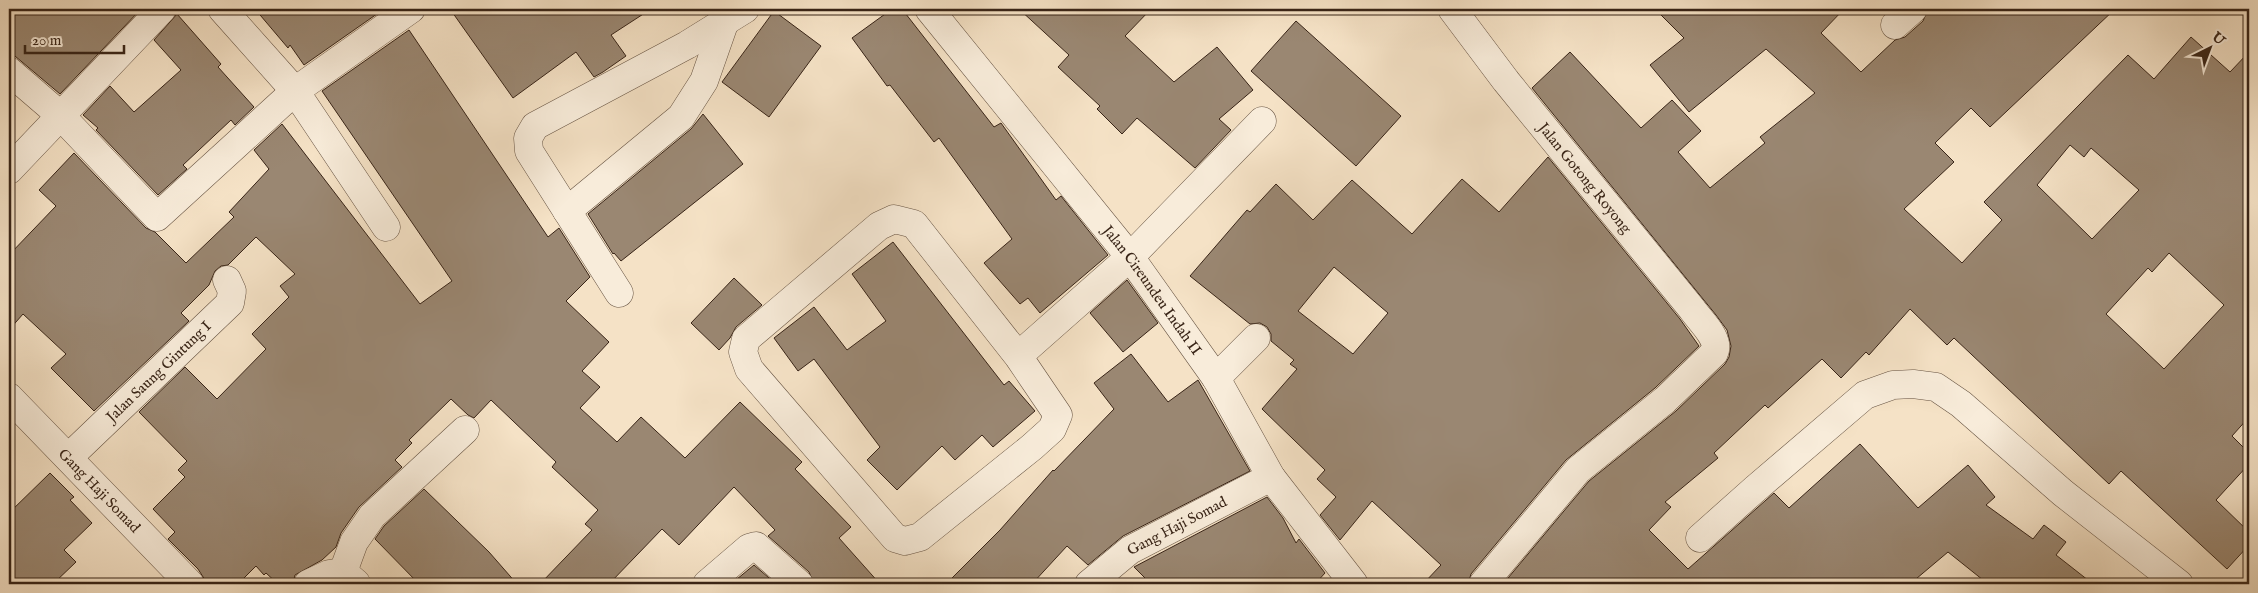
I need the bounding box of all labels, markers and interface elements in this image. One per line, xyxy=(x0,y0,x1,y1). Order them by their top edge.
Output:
scale bar xyxy=(25,22,124,54)
north arrow xyxy=(2186,22,2236,72)
text: U xyxy=(2207,28,2229,51)
text: 20 m xyxy=(32,31,62,50)
street label: Jalan Gotong Royong xyxy=(1533,117,1636,238)
street label: Jalan Cireundeu Indah II xyxy=(1097,220,1206,359)
street label: Jalan Saung Gintung I xyxy=(101,317,216,428)
street label: Gang Haji Somad xyxy=(54,445,145,538)
street label: Gang Haji Somad xyxy=(1124,492,1231,560)

